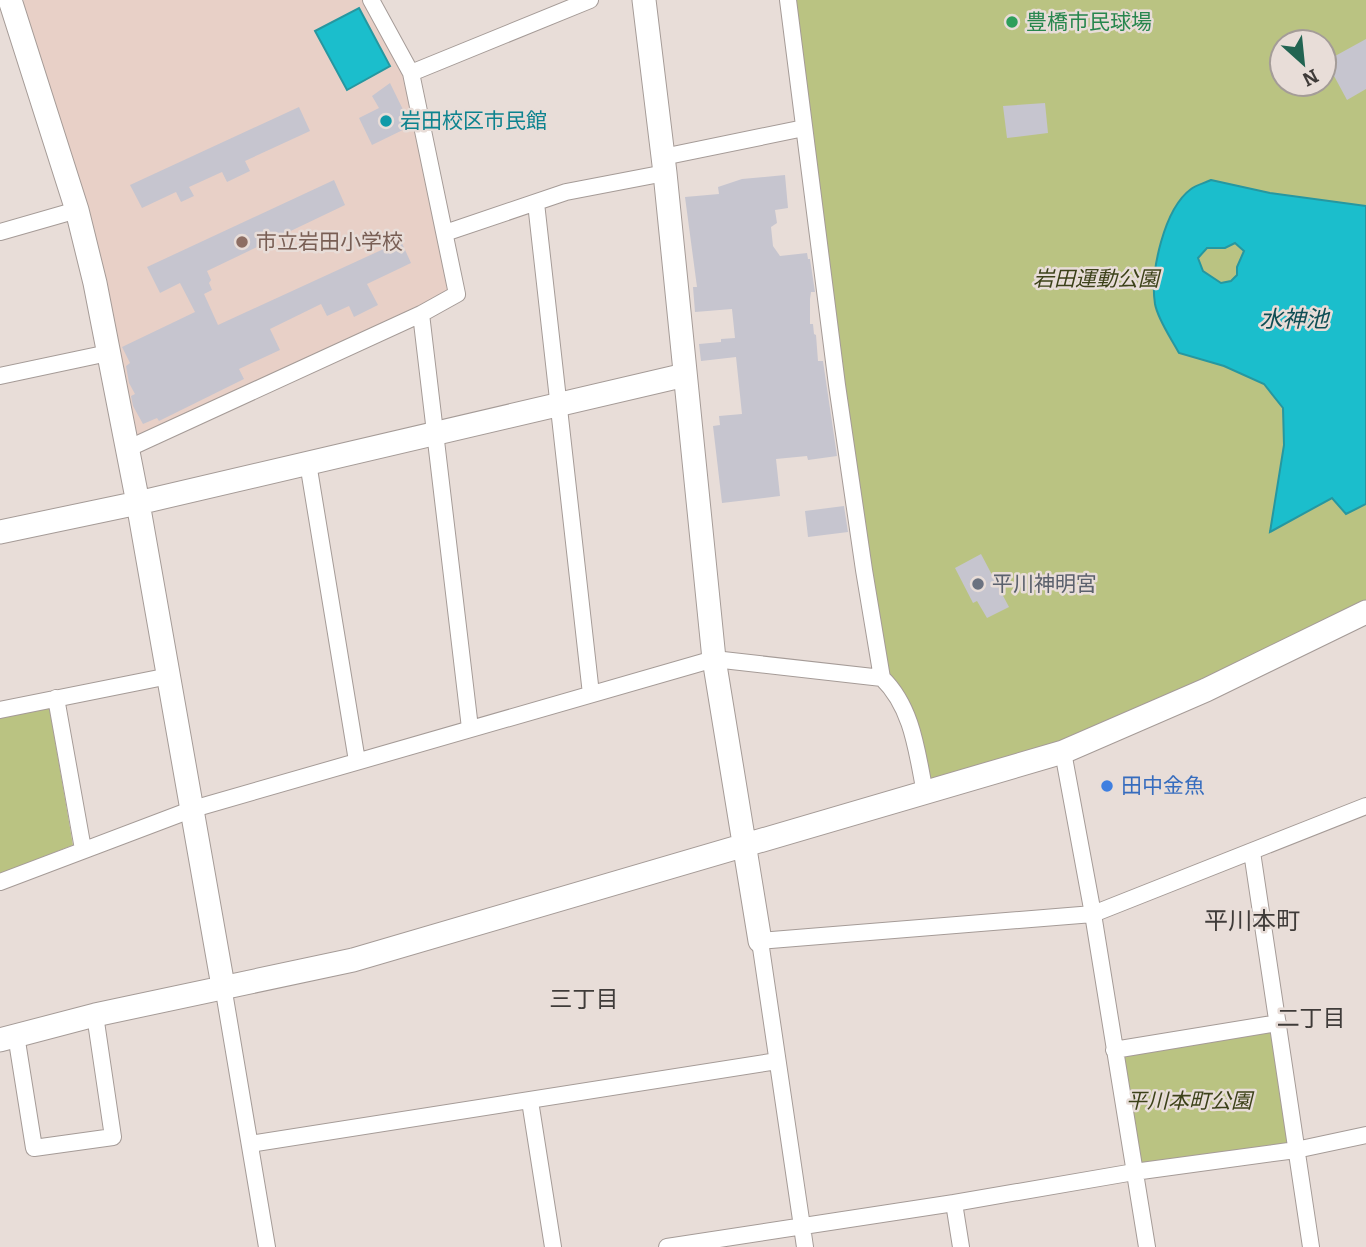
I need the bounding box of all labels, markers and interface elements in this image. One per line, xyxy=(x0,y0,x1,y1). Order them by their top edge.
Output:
place label: 豊橋市民球場 xyxy=(1026,9,1152,35)
marker: 豊橋市民球場 xyxy=(1004,14,1020,30)
north arrow xyxy=(1268,28,1338,98)
text: N xyxy=(1298,64,1322,91)
place label: 岩田校区市民館 xyxy=(400,108,547,134)
marker: 岩田校区市民館 xyxy=(378,113,394,129)
place label: 市立岩田小学校 xyxy=(256,229,403,255)
marker: 市立岩田小学校 xyxy=(234,234,250,250)
park label: 岩田運動公園 xyxy=(1033,266,1162,292)
water label: 水神池 xyxy=(1260,305,1331,333)
place label: 平川神明宮 xyxy=(992,571,1097,597)
marker: 平川神明宮 xyxy=(970,576,986,592)
place label: 田中金魚 xyxy=(1121,773,1205,799)
marker: 田中金魚 xyxy=(1099,778,1115,794)
district label: 平川本町 xyxy=(1204,907,1300,935)
district label: 三丁目 xyxy=(550,985,619,1013)
district label: 二丁目 xyxy=(1277,1004,1346,1032)
park label: 平川本町公園 xyxy=(1126,1088,1255,1114)

